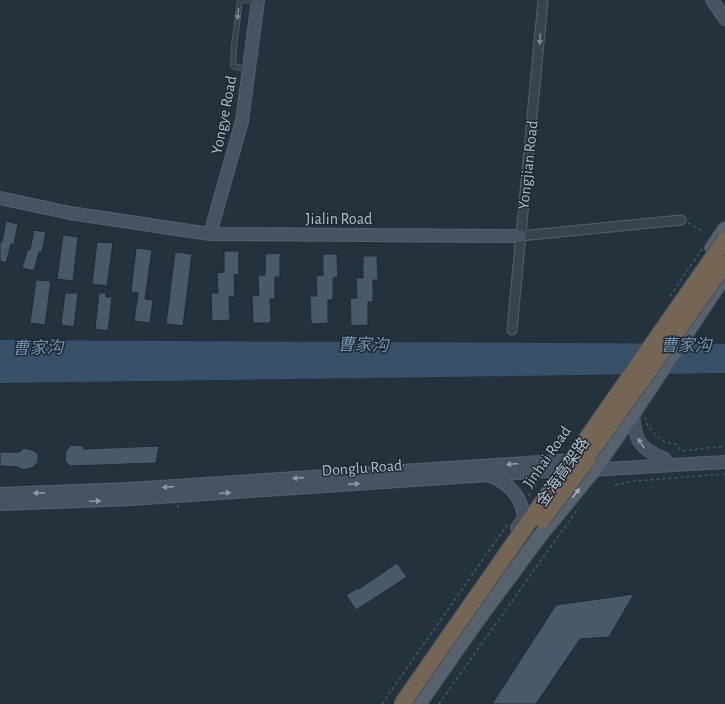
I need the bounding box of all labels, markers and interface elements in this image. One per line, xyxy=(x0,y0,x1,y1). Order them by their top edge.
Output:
one-way arrow xyxy=(235,8,241,20)
one-way arrow xyxy=(536,33,543,45)
street label: Yongye Road xyxy=(209,74,240,156)
street label: Yongjian Road xyxy=(515,120,542,210)
street label: Jialin Road xyxy=(306,211,372,227)
water label: 曹家沟 xyxy=(337,335,391,354)
water label: 曹家沟 xyxy=(661,336,713,354)
water label: 曹家沟 xyxy=(12,338,66,357)
street label: Jinhai Road xyxy=(520,423,574,491)
street label: 金海高架路 xyxy=(533,434,593,509)
one-way arrow xyxy=(637,437,645,448)
street label: Donglu Road xyxy=(321,457,403,479)
one-way arrow xyxy=(506,460,518,467)
one-way arrow xyxy=(292,474,304,481)
one-way arrow xyxy=(348,481,361,487)
one-way arrow xyxy=(162,483,174,490)
one-way arrow xyxy=(571,487,580,498)
one-way arrow xyxy=(219,489,231,496)
one-way arrow xyxy=(32,490,45,496)
one-way arrow xyxy=(89,497,101,504)

